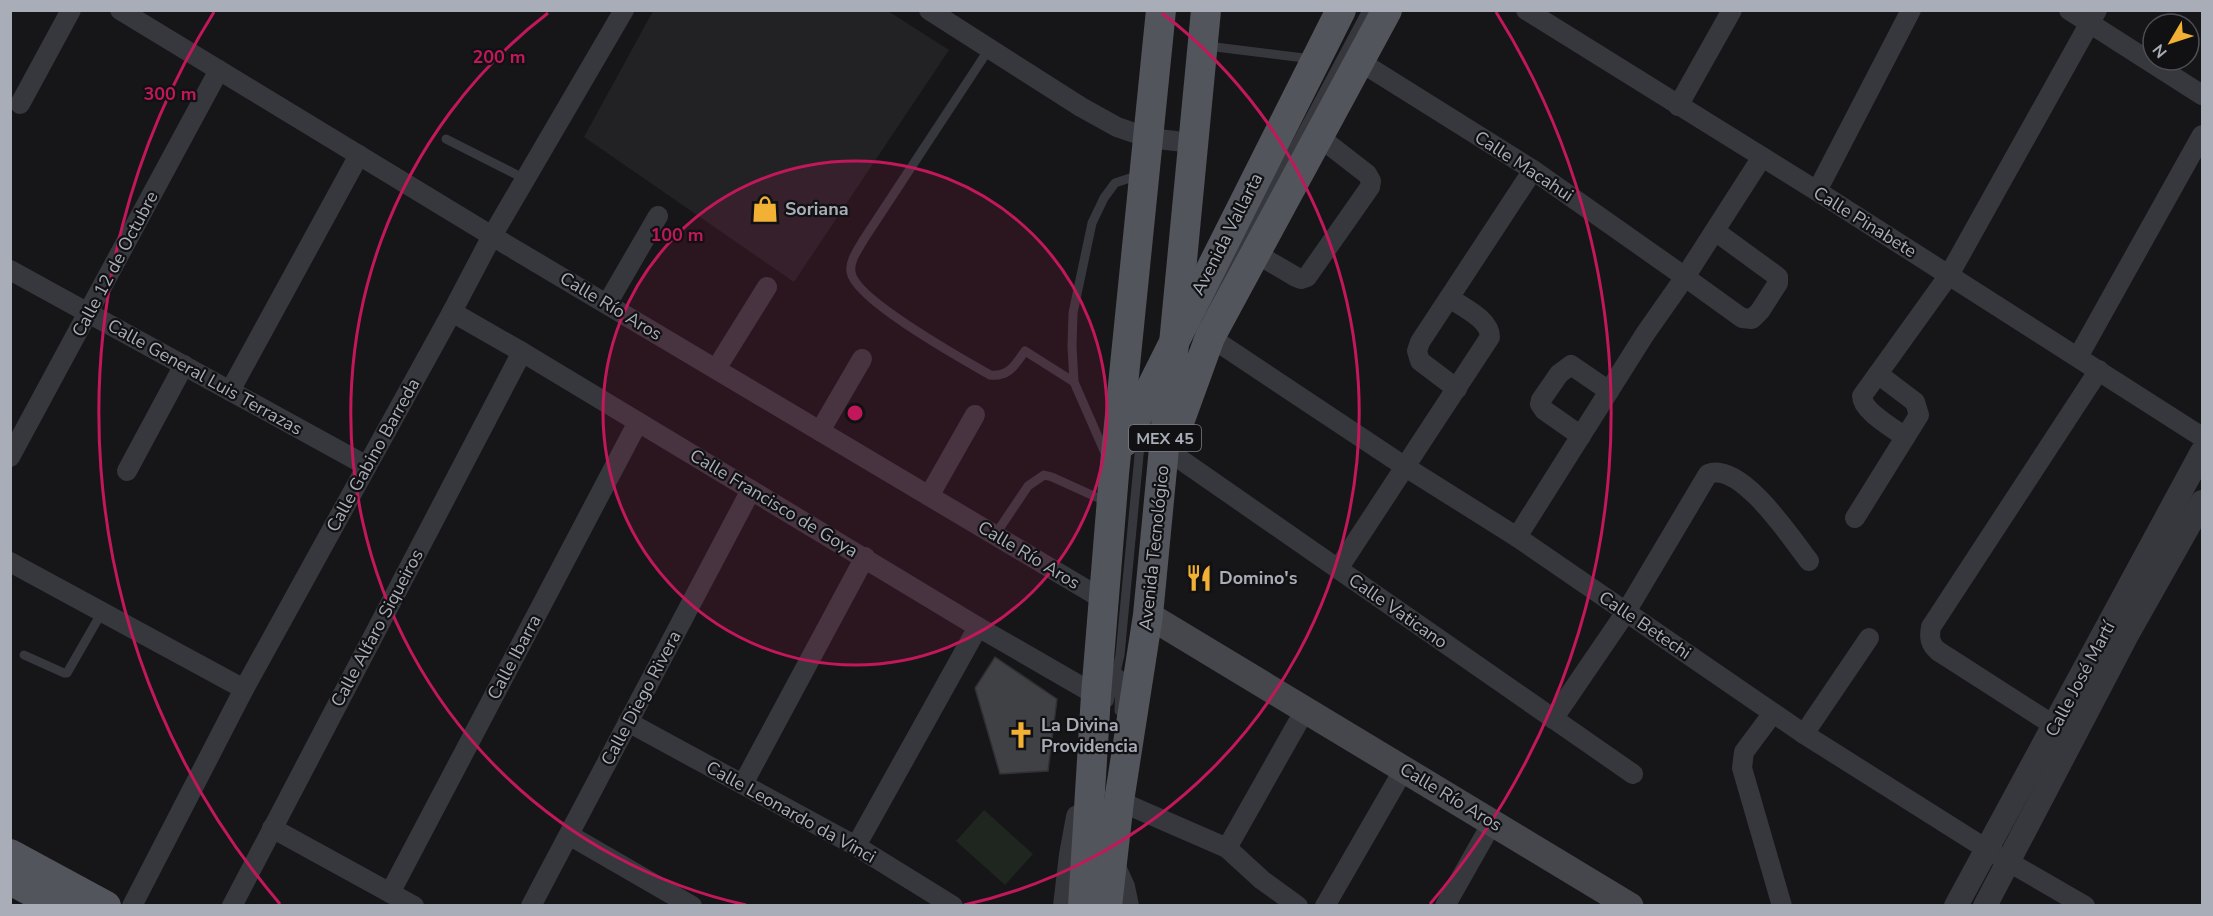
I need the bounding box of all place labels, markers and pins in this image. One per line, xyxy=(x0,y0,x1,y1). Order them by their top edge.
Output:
shop icon: Soriana xyxy=(750,194,780,224)
place label: Soriana xyxy=(785,197,849,221)
centre of rings xyxy=(845,403,865,423)
restaurant icon: Domino's xyxy=(1184,563,1214,593)
place label: Domino's xyxy=(1219,566,1298,590)
place label: La Divina Providencia xyxy=(1041,713,1138,758)
church icon: La Divina Providencia xyxy=(1006,720,1036,750)

